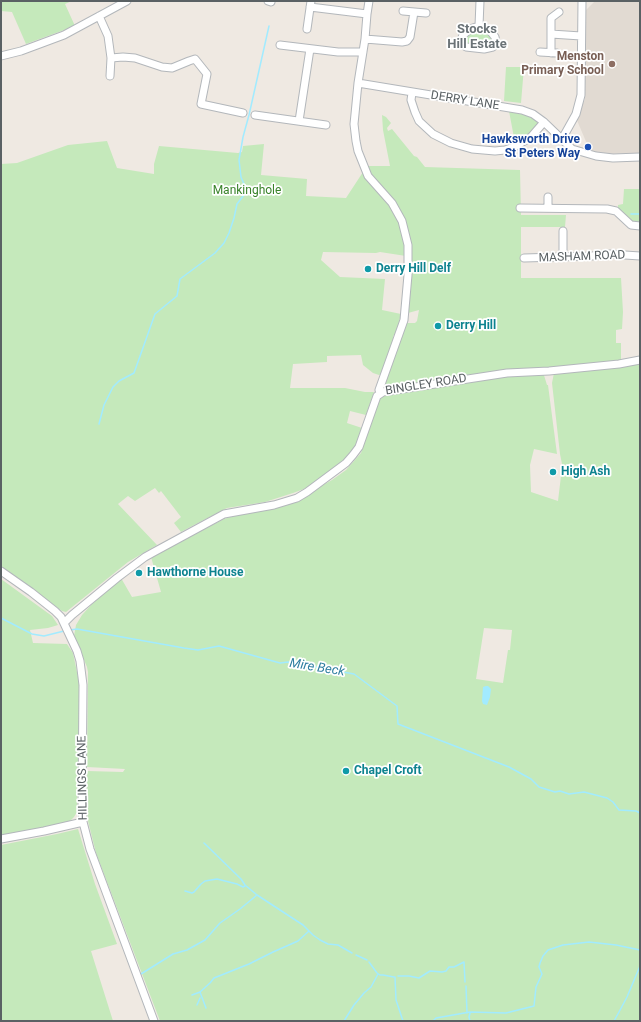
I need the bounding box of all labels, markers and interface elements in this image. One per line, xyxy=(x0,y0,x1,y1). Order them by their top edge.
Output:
district label: Stocks Hill Estate xyxy=(447,22,507,53)
place label: Menston Primary School xyxy=(521,50,604,78)
marker: Menston Primary School xyxy=(607,59,617,69)
street label: DERRY LANE xyxy=(430,88,500,114)
place label: Hawksworth Drive St Peters Way xyxy=(482,133,580,161)
marker: Hawksworth Drive St Peters Way xyxy=(583,142,593,152)
park label: Mankinghole xyxy=(213,184,281,198)
street label: MASHAM ROAD xyxy=(538,248,626,266)
place label: Derry Hill Delf xyxy=(376,262,451,276)
marker: Derry Hill Delf xyxy=(363,264,373,274)
place label: Derry Hill xyxy=(446,319,496,333)
marker: Derry Hill xyxy=(433,321,443,331)
street label: BINGLEY ROAD xyxy=(384,371,468,399)
place label: High Ash xyxy=(561,465,610,479)
marker: High Ash xyxy=(548,467,558,477)
place label: Hawthorne House xyxy=(147,566,243,580)
marker: Hawthorne House xyxy=(134,568,144,578)
water label: Mire Beck xyxy=(288,656,346,680)
street label: HILLINGS LANE xyxy=(75,736,91,820)
place label: Chapel Croft xyxy=(354,764,422,778)
marker: Chapel Croft xyxy=(341,766,351,776)

